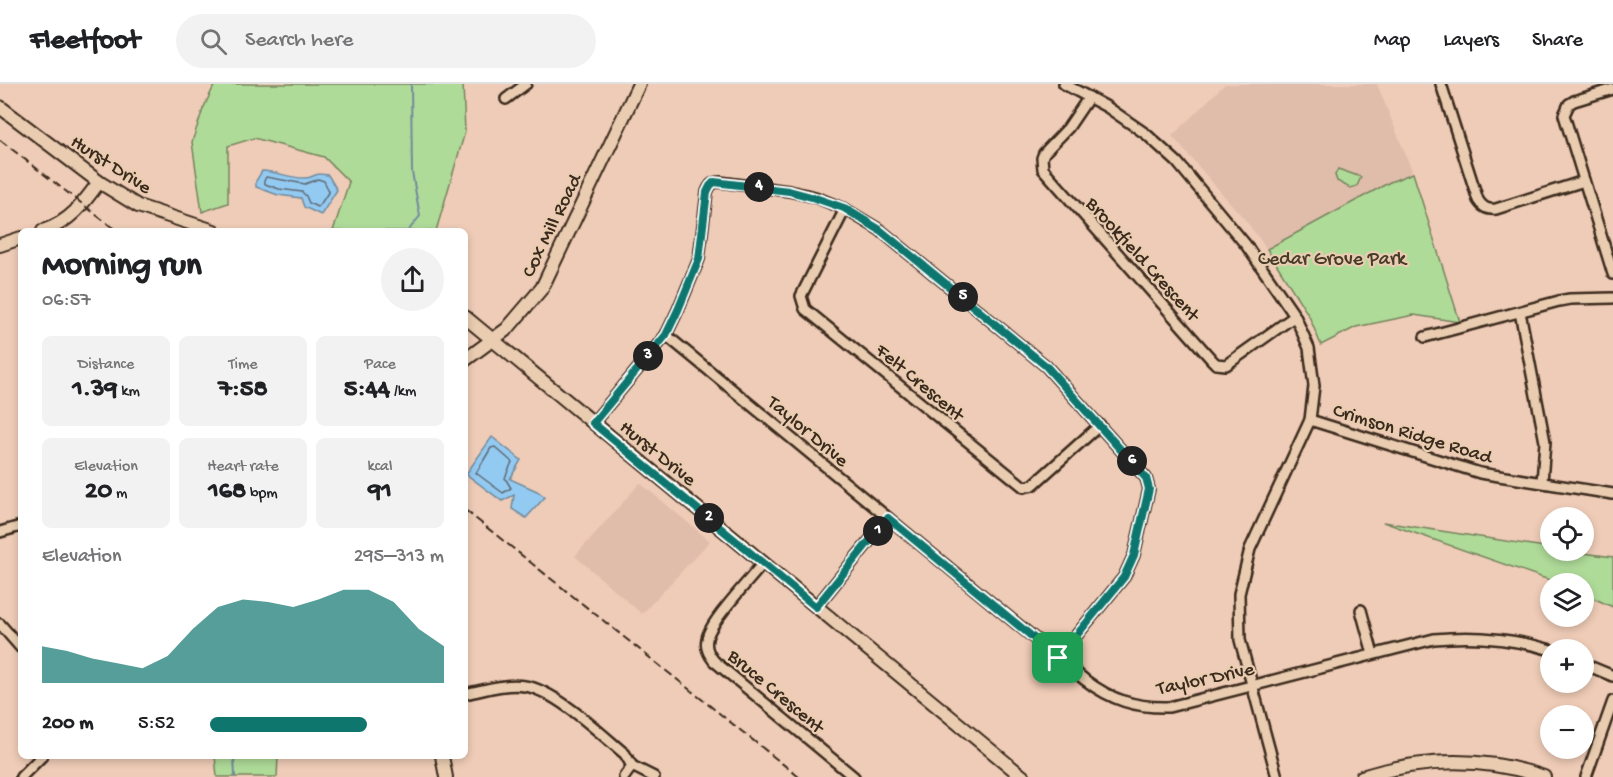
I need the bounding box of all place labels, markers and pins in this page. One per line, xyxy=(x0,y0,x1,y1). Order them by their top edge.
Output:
pin: 4 xyxy=(744,172,774,202)
pin: 5 xyxy=(948,282,978,312)
pin: 3 xyxy=(633,341,663,371)
pin: 6 xyxy=(1117,446,1147,476)
pin: 2 xyxy=(694,503,724,533)
pin: 1 xyxy=(863,516,893,546)
pin xyxy=(1032,632,1083,683)

